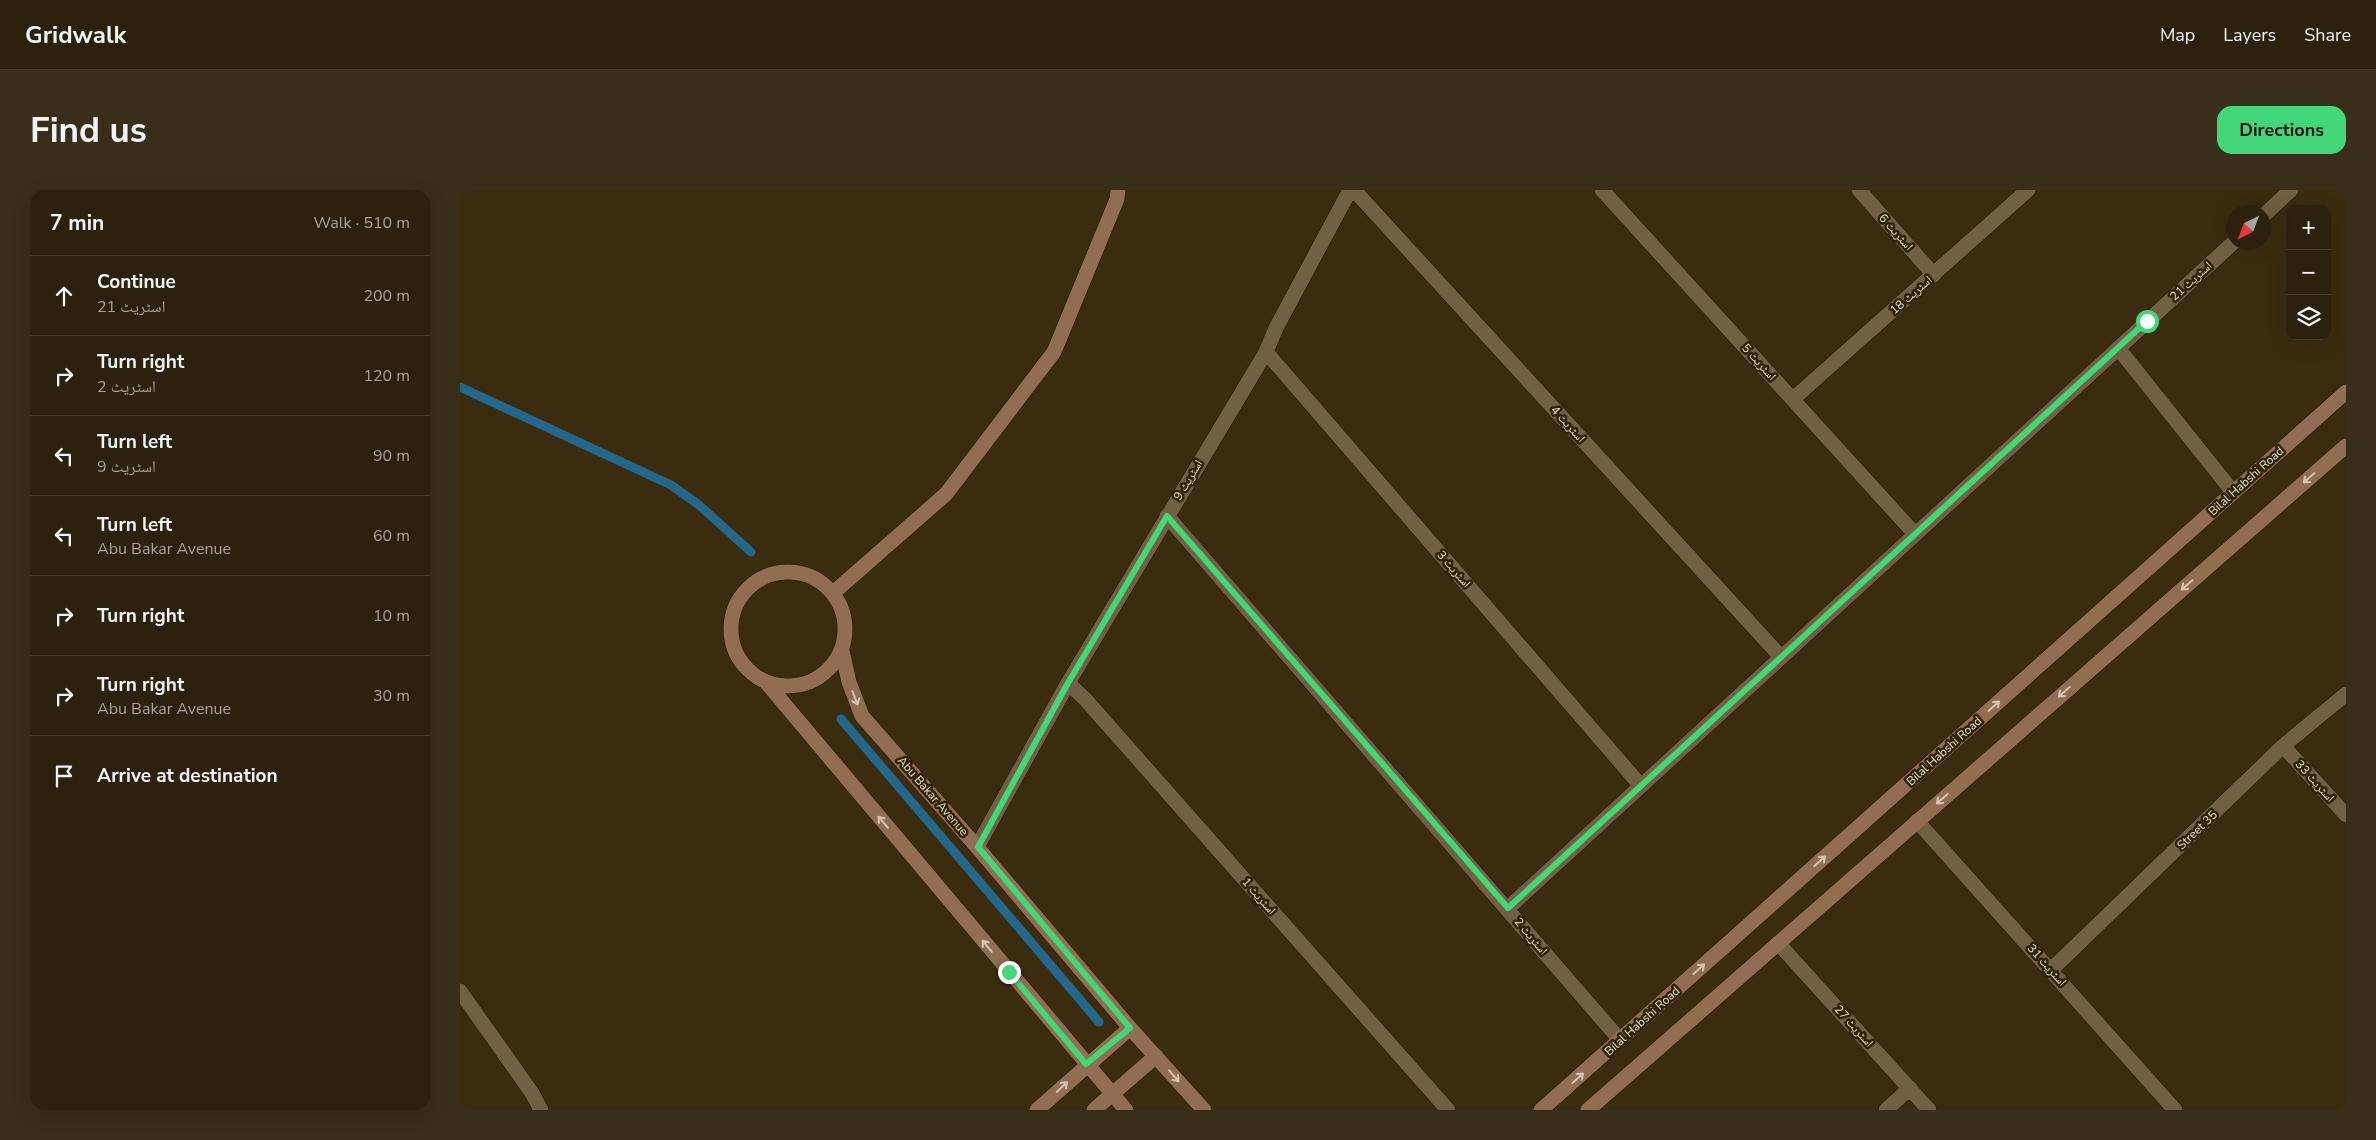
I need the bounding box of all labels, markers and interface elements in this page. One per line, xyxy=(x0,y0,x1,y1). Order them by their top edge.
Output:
text: Gridwalk xyxy=(25,19,126,51)
text: Map xyxy=(2160,23,2195,47)
text: Layers xyxy=(2223,23,2276,47)
text: Share xyxy=(2304,23,2351,47)
button: Directions xyxy=(2217,106,2346,154)
text: Find us xyxy=(30,107,147,154)
north arrow xyxy=(2226,205,2271,250)
map controls xyxy=(2286,205,2331,340)
button: + xyxy=(2286,205,2331,250)
text: 7 min xyxy=(50,209,104,237)
street label: اسٹریٹ 6 xyxy=(1875,210,1917,254)
text: Walk · 510 m xyxy=(314,212,410,234)
button: − xyxy=(2286,250,2331,295)
street label: اسٹریٹ 21 xyxy=(2167,258,2216,304)
text: Continue xyxy=(97,269,176,295)
street label: اسٹریٹ 18 xyxy=(1886,272,1936,318)
icon: ahead xyxy=(50,282,78,310)
text: 200 m xyxy=(363,285,410,307)
button: layers xyxy=(2286,295,2331,340)
text: اسٹریٹ 21 xyxy=(97,296,165,318)
route start xyxy=(2136,310,2159,333)
street label: اسٹریٹ 5 xyxy=(1738,340,1780,384)
text: Turn right xyxy=(97,349,184,375)
icon: right xyxy=(50,362,78,390)
text: 120 m xyxy=(363,365,410,387)
text: اسٹریٹ 2 xyxy=(97,376,156,398)
street label: اسٹریٹ 4 xyxy=(1547,402,1589,446)
text: Turn left xyxy=(97,429,172,455)
icon: left xyxy=(50,442,78,470)
street label: Bilal Habshi Road xyxy=(2205,443,2287,519)
text: 90 m xyxy=(373,445,410,467)
text: اسٹریٹ 9 xyxy=(97,456,156,478)
street label: اسٹریٹ 9 xyxy=(1170,457,1206,503)
one-way arrow xyxy=(2303,473,2316,484)
text: Turn left xyxy=(97,512,172,538)
icon: left xyxy=(50,522,78,550)
text: 60 m xyxy=(373,525,410,547)
text: Abu Bakar Avenue xyxy=(97,538,231,560)
street label: اسٹریٹ 3 xyxy=(1433,547,1475,591)
one-way arrow xyxy=(2180,579,2193,591)
icon: right xyxy=(50,602,78,630)
text: Turn right xyxy=(97,603,184,629)
text: 10 m xyxy=(373,605,410,627)
text: Turn right xyxy=(97,672,184,698)
icon: right xyxy=(50,682,78,710)
text: 30 m xyxy=(373,685,410,707)
one-way arrow xyxy=(2058,686,2071,698)
one-way arrow xyxy=(851,690,860,705)
text: Abu Bakar Avenue xyxy=(97,698,231,720)
one-way arrow xyxy=(1987,700,2000,712)
street label: Bilal Habshi Road xyxy=(1903,713,1985,789)
street label: Abu Bakar Avenue xyxy=(894,753,972,839)
street label: اسٹریٹ 33 xyxy=(2292,757,2338,806)
icon: arrive xyxy=(50,762,78,790)
text: Arrive at destination xyxy=(97,763,278,789)
one-way arrow xyxy=(1936,793,1949,805)
street label: Street 35 xyxy=(2173,807,2221,853)
one-way arrow xyxy=(877,816,888,829)
one-way arrow xyxy=(1814,855,1827,867)
street label: اسٹریٹ 1 xyxy=(1238,874,1280,918)
street label: اسٹریٹ 2 xyxy=(1511,914,1551,958)
one-way arrow xyxy=(982,940,993,953)
street label: اسٹریٹ 31 xyxy=(2024,941,2070,990)
route end xyxy=(998,961,1021,984)
one-way arrow xyxy=(1692,964,1705,975)
street label: Bilal Habshi Road xyxy=(1601,983,1683,1059)
street label: اسٹریٹ 27 xyxy=(1831,1002,1877,1051)
one-way arrow xyxy=(1169,1070,1180,1083)
one-way arrow xyxy=(1571,1072,1584,1083)
one-way arrow xyxy=(1055,1081,1068,1093)

